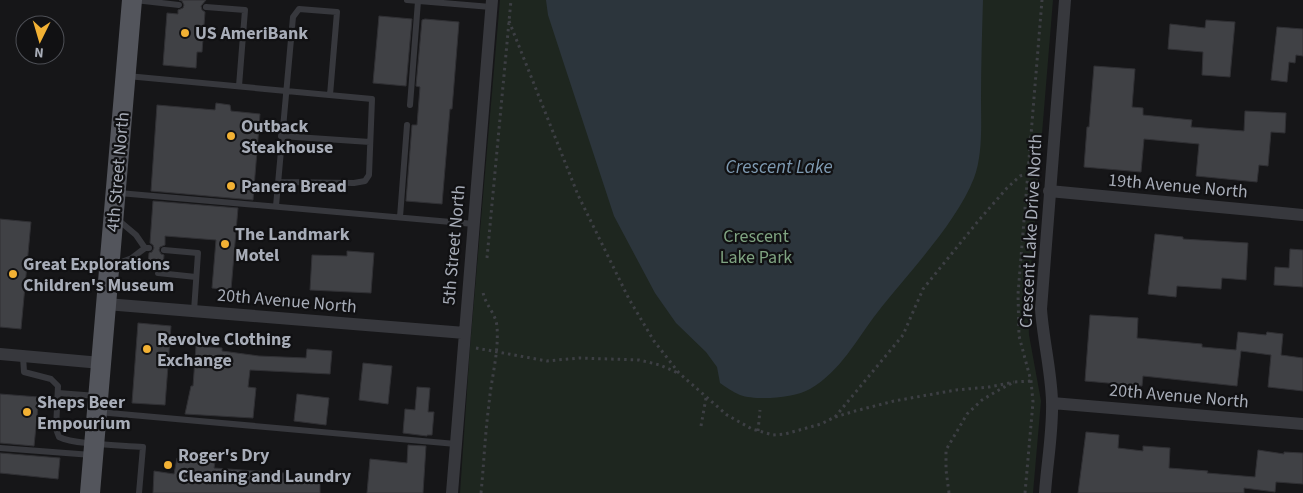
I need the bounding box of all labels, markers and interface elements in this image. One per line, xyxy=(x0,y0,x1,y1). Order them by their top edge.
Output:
north arrow xyxy=(15,15,65,65)
place label: US AmeriBank xyxy=(195,21,308,46)
marker: US AmeriBank xyxy=(179,27,191,39)
text: N xyxy=(33,42,44,62)
street label: 4th Street North xyxy=(100,111,136,233)
place label: Outback Steakhouse xyxy=(241,114,333,160)
marker: Outback Steakhouse xyxy=(225,130,237,142)
street label: Crescent Lake Drive North xyxy=(1013,133,1049,329)
water label: Crescent Lake xyxy=(725,154,833,181)
street label: 19th Avenue North xyxy=(1107,167,1249,205)
place label: Panera Bread xyxy=(241,174,347,199)
marker: Panera Bread xyxy=(225,180,237,192)
street label: 5th Street North xyxy=(436,184,472,306)
place label: The Landmark Motel xyxy=(235,222,350,268)
park label: Crescent Lake Park xyxy=(720,224,792,270)
marker: The Landmark Motel xyxy=(219,238,231,250)
place label: Great Explorations Children's Museum xyxy=(23,252,174,298)
marker: Great Explorations Children's Museum xyxy=(7,268,19,280)
street label: 20th Avenue North xyxy=(216,282,358,320)
place label: Revolve Clothing Exchange xyxy=(157,327,291,373)
marker: Revolve Clothing Exchange xyxy=(141,343,153,355)
street label: 20th Avenue North xyxy=(1108,377,1250,415)
place label: Sheps Beer Empourium xyxy=(37,390,131,436)
marker: Sheps Beer Empourium xyxy=(21,406,33,418)
place label: Roger's Dry Cleaning and Laundry xyxy=(178,443,352,489)
marker: Roger's Dry Cleaning and Laundry xyxy=(162,459,174,471)

